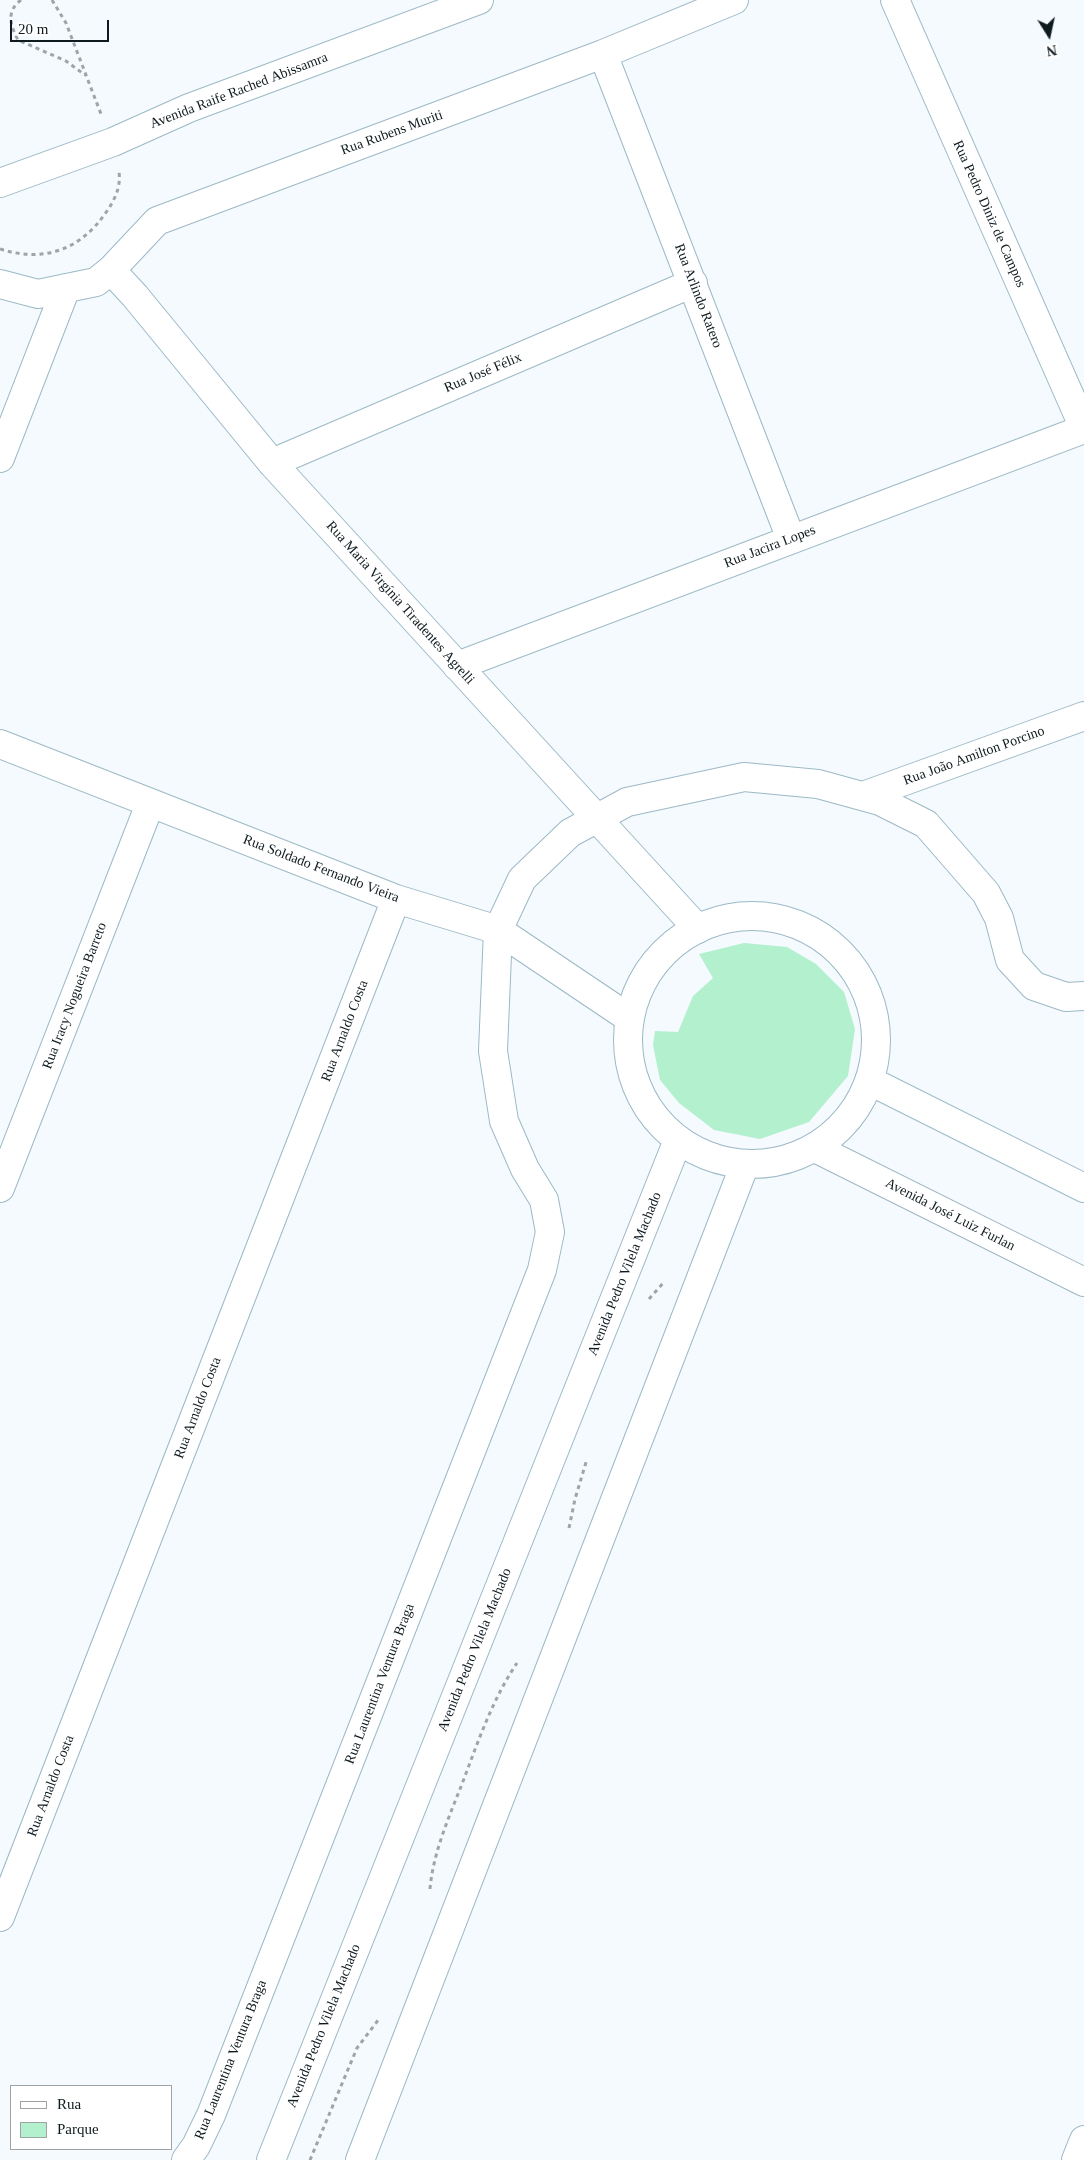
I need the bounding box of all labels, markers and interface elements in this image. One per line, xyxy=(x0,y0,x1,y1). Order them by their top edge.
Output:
scale bar xyxy=(12,10,111,42)
north arrow xyxy=(1024,10,1074,60)
text: 20 m xyxy=(18,21,48,37)
text: N xyxy=(1045,42,1058,59)
street label: Avenida Raife Rached Abissamra xyxy=(148,49,330,133)
street label: Rua Rubens Muriti xyxy=(339,107,445,159)
street label: Rua Pedro Diniz de Campos xyxy=(949,138,1029,290)
street label: Rua Arlindo Ratero xyxy=(670,241,726,351)
street label: Rua José Félix xyxy=(442,349,524,397)
street label: Rua Maria Virgínia Tiradentes Agrelli xyxy=(322,518,478,688)
street label: Rua Jacira Lopes xyxy=(722,522,818,572)
street label: Rua João Amilton Porcino xyxy=(901,723,1047,789)
street label: Rua Soldado Fernando Vieira xyxy=(241,831,401,907)
street label: Rua Iracy Nogueira Barreto xyxy=(39,920,111,1072)
street label: Rua Arnaldo Costa xyxy=(318,978,372,1084)
street label: Avenida José Luiz Furlan xyxy=(882,1175,1018,1255)
street label: Avenida Pedro Vilela Machado xyxy=(584,1190,666,1358)
street label: Rua Arnaldo Costa xyxy=(171,1355,225,1461)
street label: Avenida Pedro Vilela Machado xyxy=(434,1566,516,1734)
street label: Rua Laurentina Ventura Braga xyxy=(342,1601,418,1767)
street label: Rua Arnaldo Costa xyxy=(24,1733,78,1839)
street label: Avenida Pedro Vilela Machado xyxy=(283,1942,365,2110)
street label: Rua Laurentina Ventura Braga xyxy=(191,1978,271,2142)
legend xyxy=(10,2085,172,2150)
text: Rua xyxy=(57,2096,81,2112)
text: Parque xyxy=(57,2121,99,2137)

